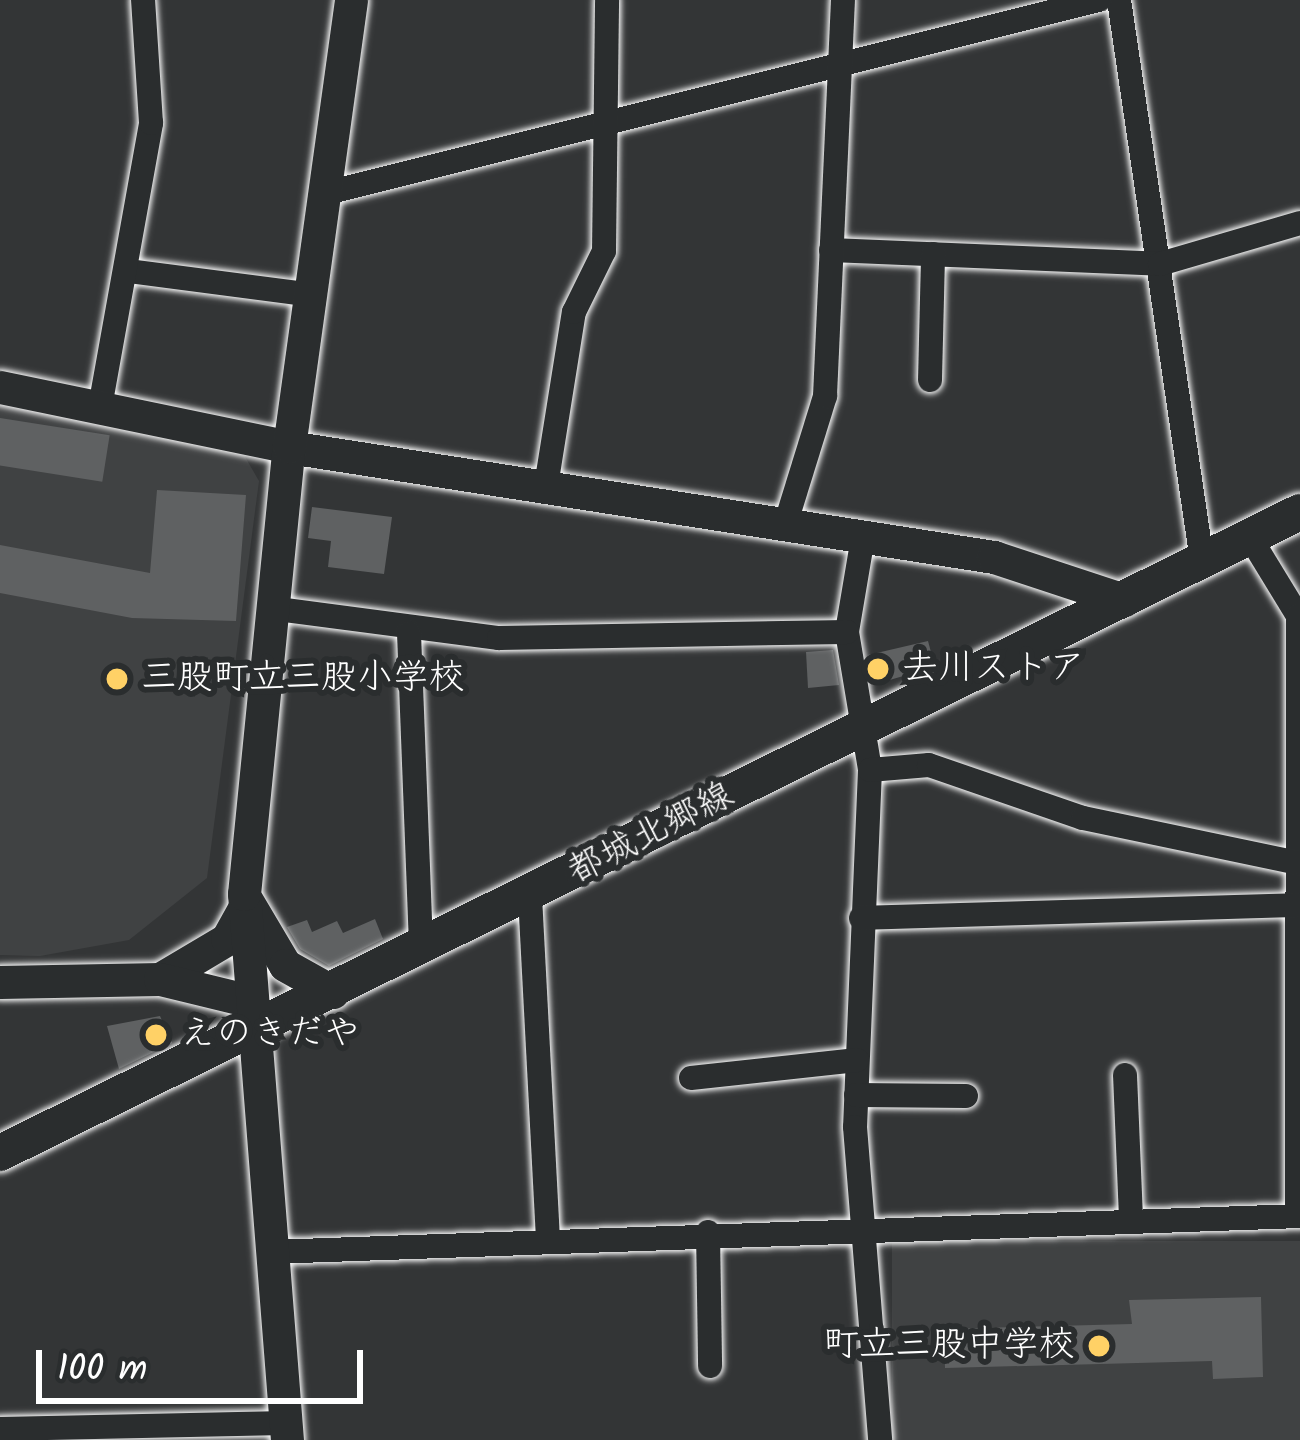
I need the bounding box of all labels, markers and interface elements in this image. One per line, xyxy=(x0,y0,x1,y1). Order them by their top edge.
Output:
place label: 去川ストア xyxy=(902,647,1082,691)
marker: 去川ストア xyxy=(865,656,891,682)
place label: 三股町立三股小学校 xyxy=(141,657,465,701)
marker: 三股町立三股小学校 xyxy=(104,666,130,692)
street label: 都城北郷線 xyxy=(561,774,741,894)
place label: えのきだや xyxy=(180,1013,360,1057)
marker: えのきだや xyxy=(143,1022,169,1048)
place label: 町立三股中学校 xyxy=(823,1324,1075,1368)
scale bar xyxy=(42,1326,369,1400)
marker: 町立三股中学校 xyxy=(1086,1333,1112,1359)
text: 100 m xyxy=(57,1342,147,1399)

